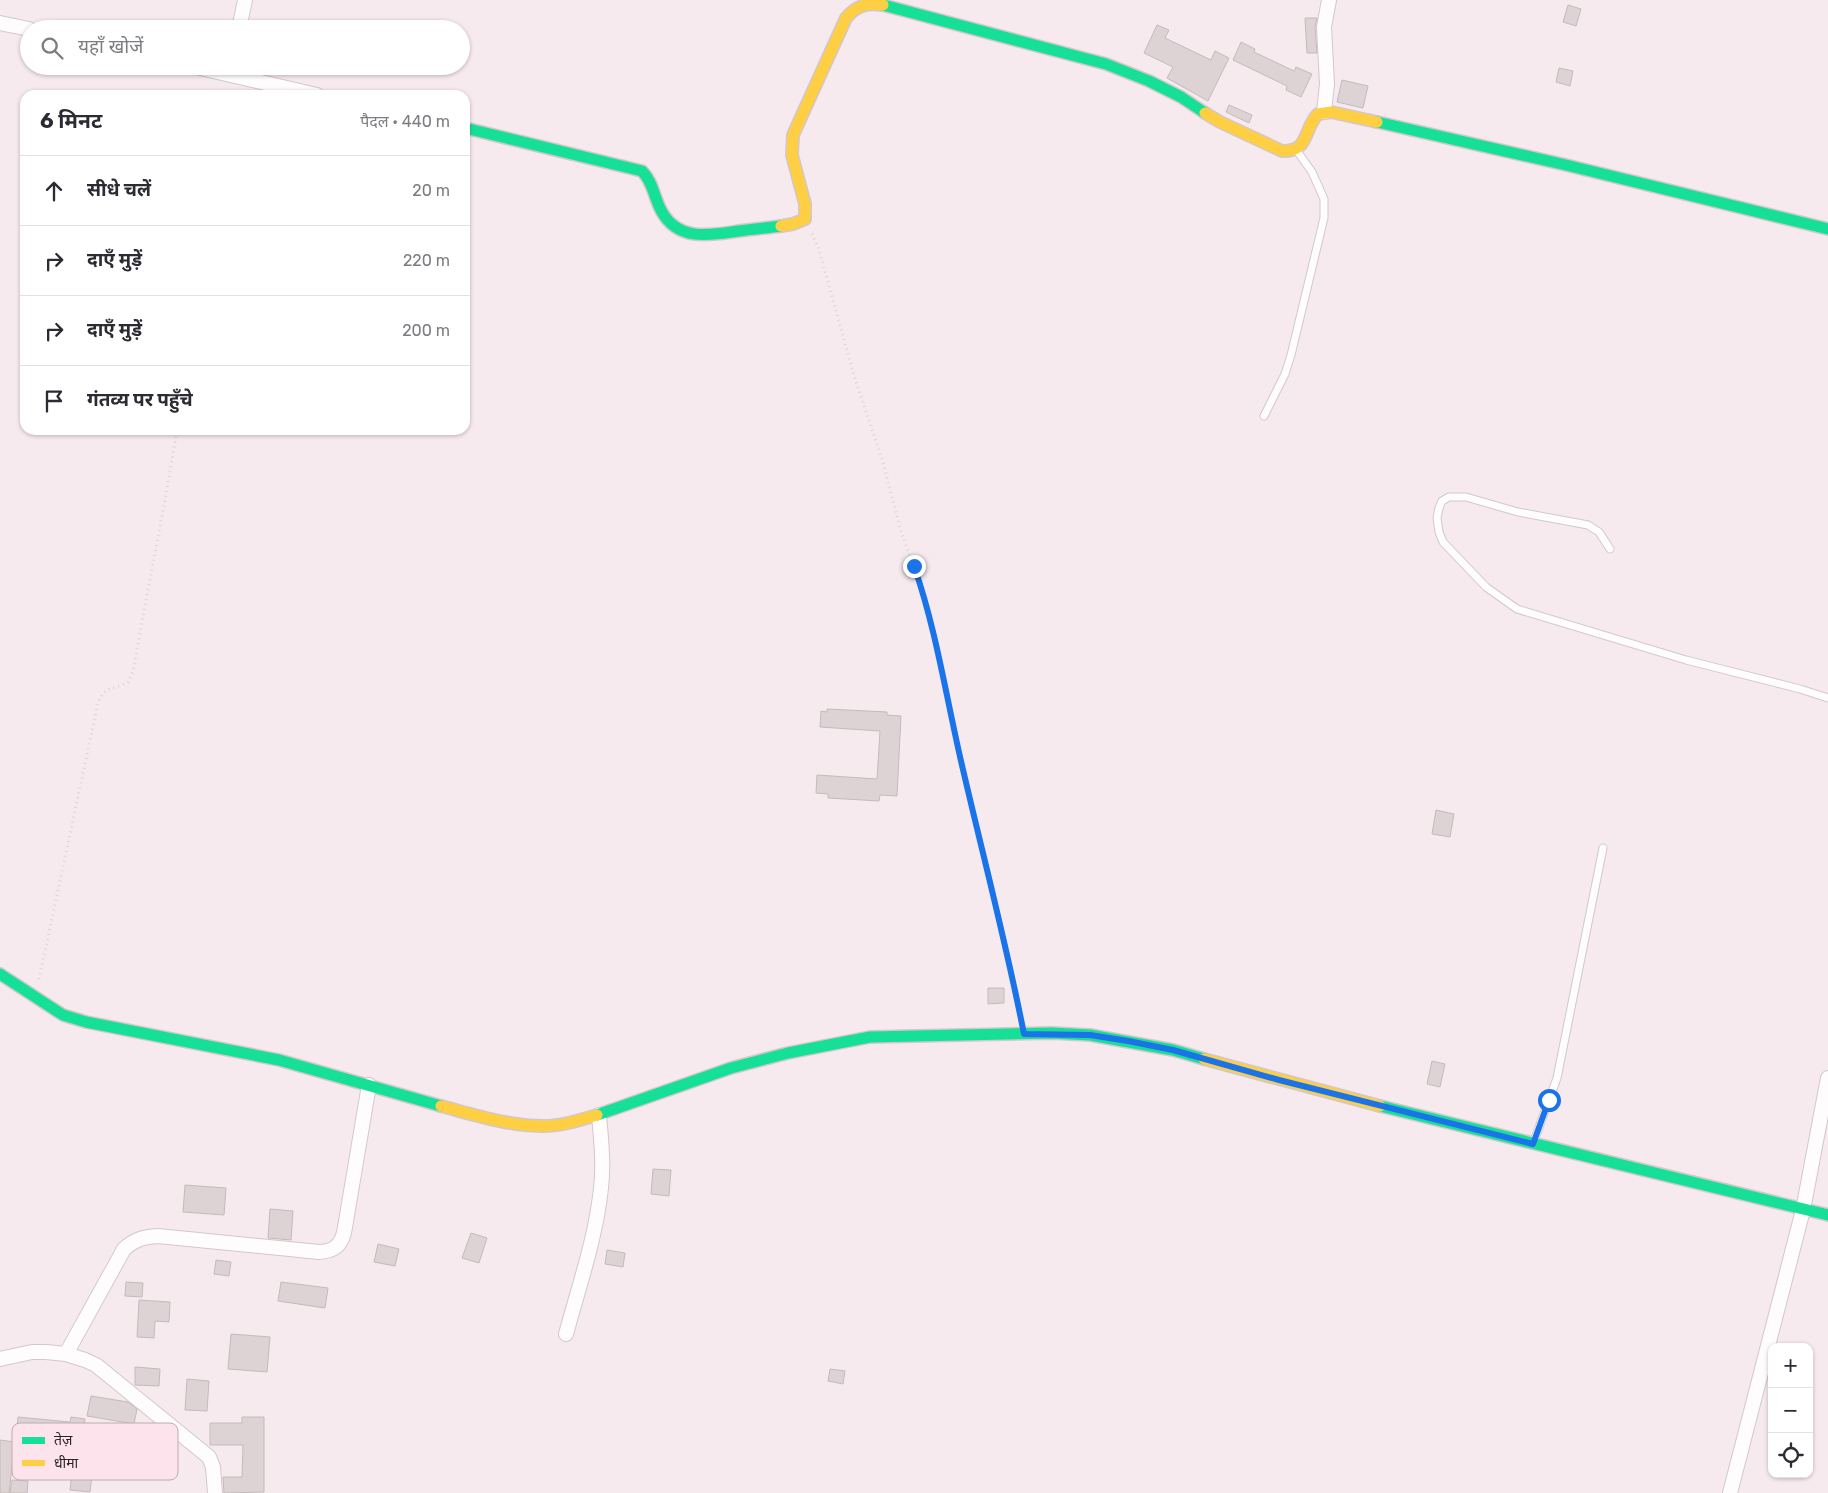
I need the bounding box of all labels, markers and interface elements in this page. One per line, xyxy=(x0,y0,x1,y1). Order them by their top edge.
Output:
search box xyxy=(20,20,470,75)
icon: search xyxy=(38,34,66,62)
text: यहाँ खोजें xyxy=(78,35,143,58)
text: 6 मिनट xyxy=(40,108,102,133)
text: पैदल · 440 m xyxy=(360,112,450,131)
icon: ahead xyxy=(40,177,68,205)
text: सीधे चलें xyxy=(87,178,151,201)
text: 20 m xyxy=(412,181,450,200)
icon: right xyxy=(40,247,68,275)
text: दाएँ मुड़ें xyxy=(87,248,142,271)
text: 220 m xyxy=(403,251,450,270)
icon: right xyxy=(40,317,68,345)
text: दाएँ मुड़ें xyxy=(87,318,142,341)
text: 200 m xyxy=(402,321,450,340)
icon: arrive xyxy=(40,387,68,415)
text: गंतव्य पर पहुँचे xyxy=(87,388,193,411)
route end xyxy=(903,555,926,578)
route start xyxy=(1538,1089,1561,1112)
map controls xyxy=(1768,1343,1813,1478)
button: + xyxy=(1768,1343,1813,1388)
button: − xyxy=(1768,1388,1813,1433)
legend xyxy=(12,1423,178,1480)
text: तेज़ xyxy=(54,1431,73,1449)
button: locate xyxy=(1768,1433,1813,1478)
text: धीमा xyxy=(54,1455,79,1472)

